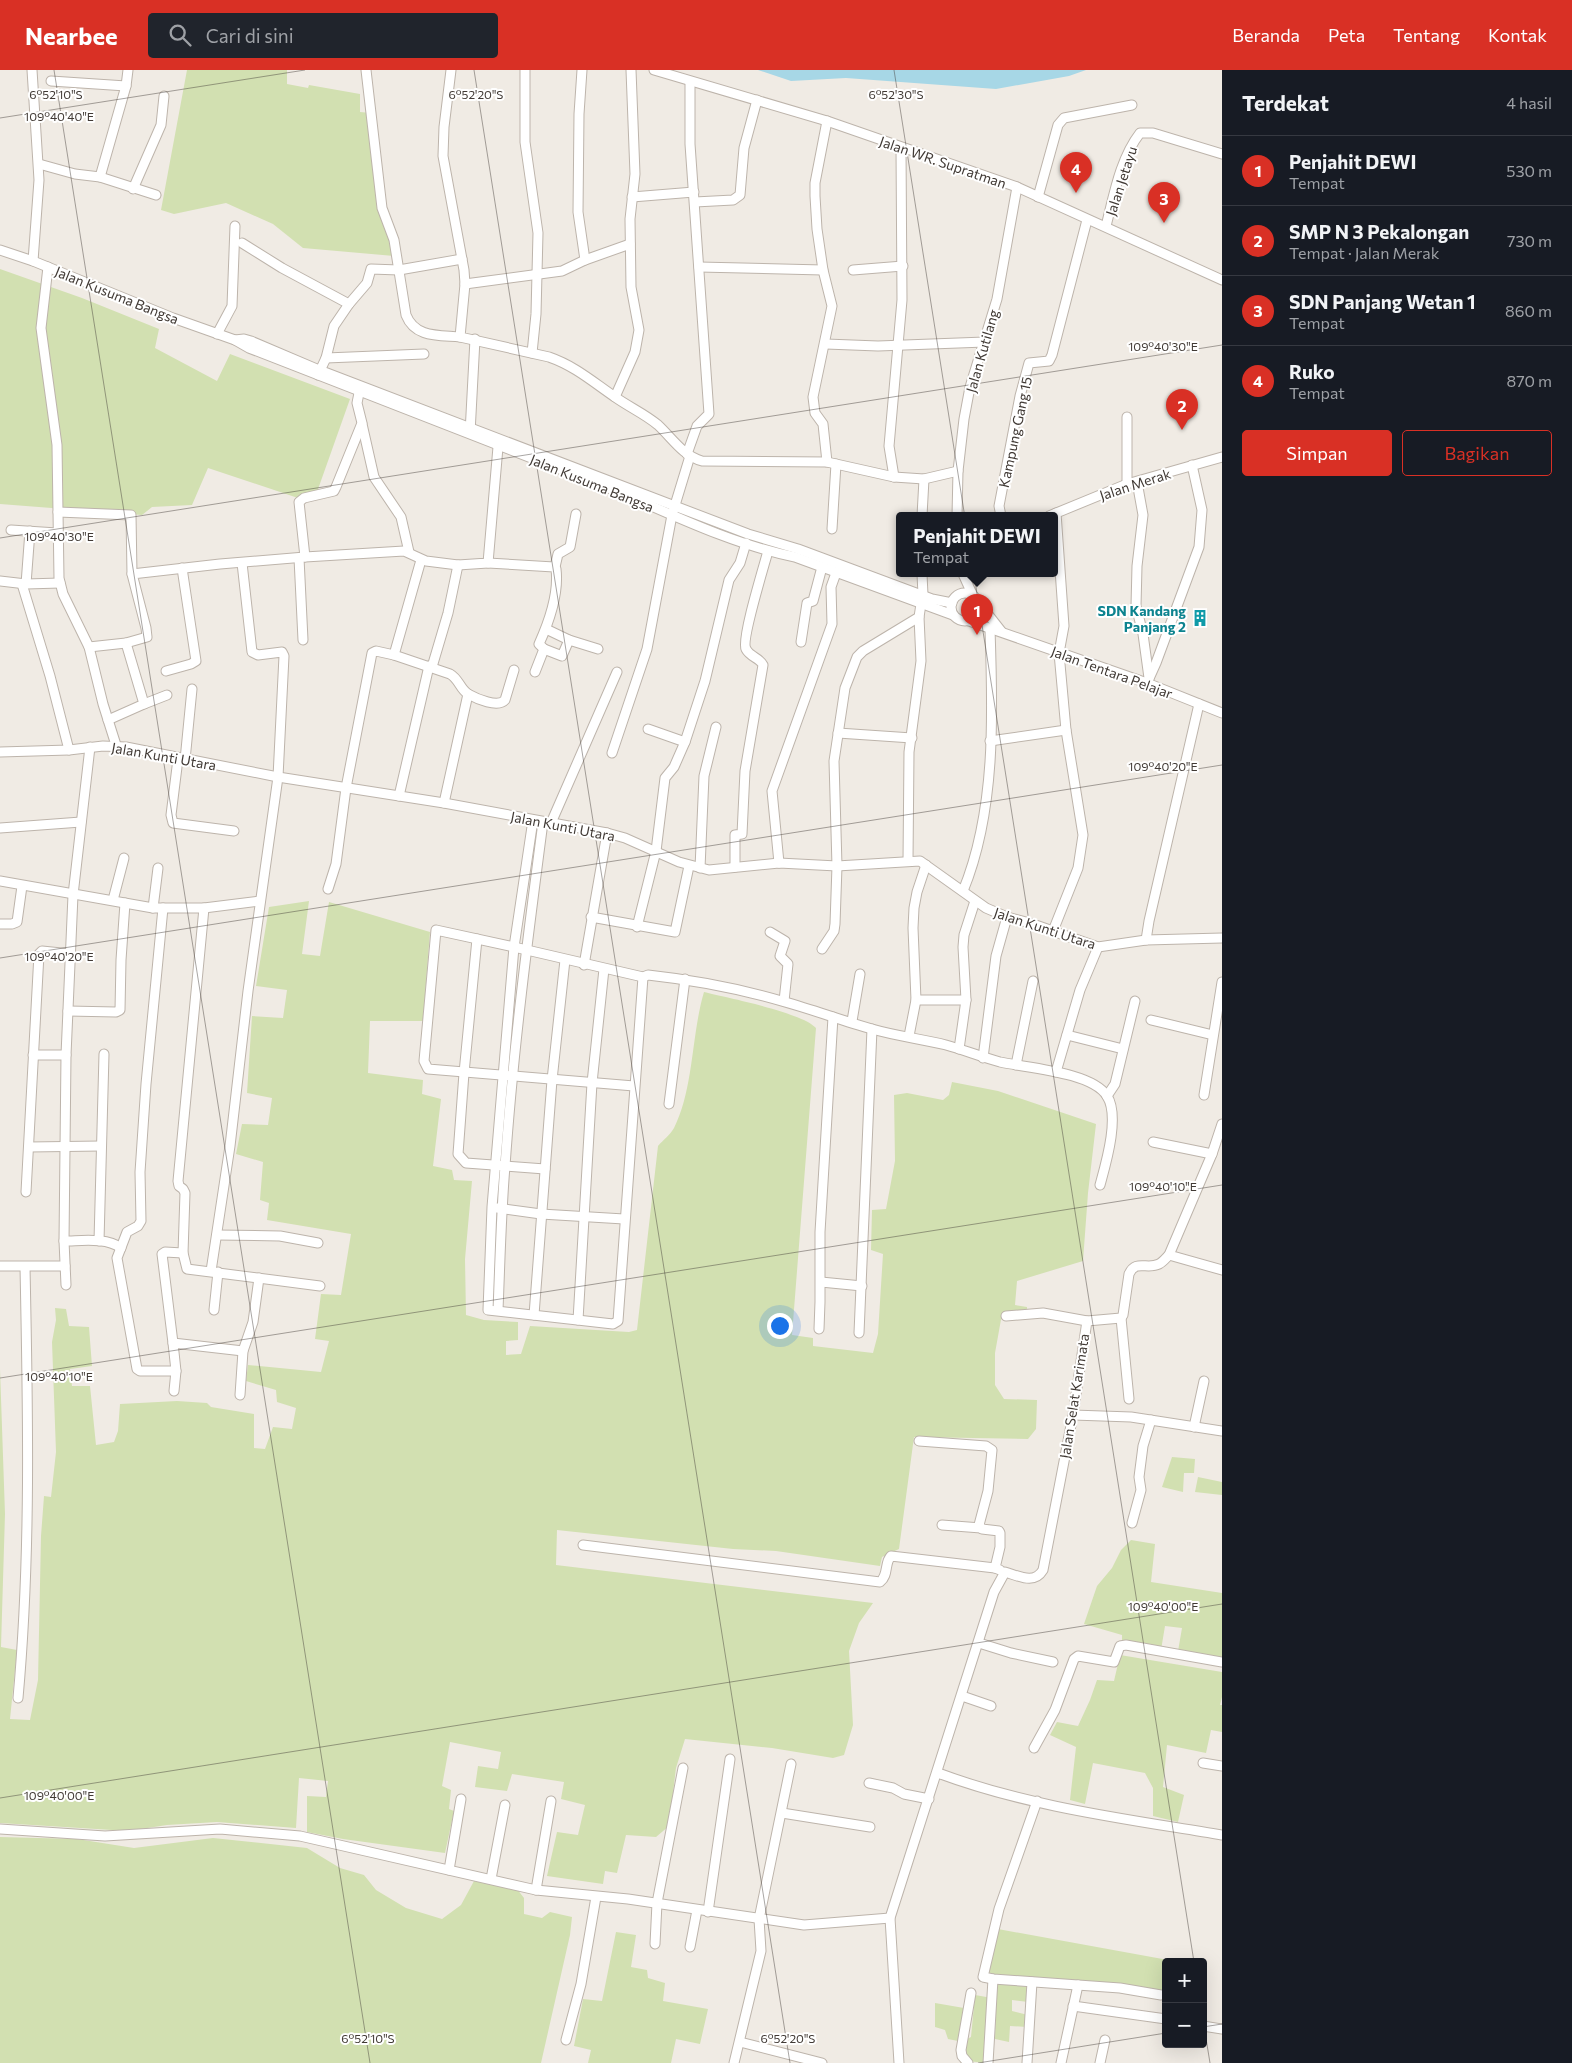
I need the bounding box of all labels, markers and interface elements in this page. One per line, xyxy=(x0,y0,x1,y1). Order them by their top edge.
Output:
search box xyxy=(148,13,498,58)
text: Nearbee xyxy=(25,21,118,50)
icon: search xyxy=(166,21,194,49)
text: Cari di sini xyxy=(206,24,294,47)
text: Beranda xyxy=(1232,24,1300,46)
text: Peta xyxy=(1328,24,1365,46)
text: Tentang xyxy=(1393,24,1460,46)
text: Kontak xyxy=(1488,24,1547,46)
text: 6°52'10"S xyxy=(29,87,83,101)
text: 6°52'20"S xyxy=(449,87,503,101)
text: 6°52'30"S xyxy=(868,87,924,101)
text: Terdekat xyxy=(1242,90,1329,115)
text: 4 hasil xyxy=(1506,93,1552,112)
text: 109°40'40"E xyxy=(24,109,94,123)
street label: Jalan WR. Supratman xyxy=(877,132,1009,192)
street label: Jalan Jetayu xyxy=(1102,144,1140,218)
text: Penjahit DEWI xyxy=(1289,150,1416,173)
pin: 4 xyxy=(1060,152,1092,193)
text: 1 xyxy=(1254,161,1262,180)
text: 530 m xyxy=(1506,161,1552,180)
text: Tempat xyxy=(1289,173,1345,192)
pin: 3 xyxy=(1148,182,1180,223)
text: SMP N 3 Pekalongan xyxy=(1289,220,1469,243)
text: 2 xyxy=(1253,231,1263,250)
text: 730 m xyxy=(1507,231,1552,250)
text: Tempat · Jalan Merak xyxy=(1289,243,1439,262)
street label: Jalan Kusuma Bangsa xyxy=(53,262,181,328)
text: SDN Panjang Wetan 1 xyxy=(1289,290,1476,313)
text: 3 xyxy=(1253,301,1263,320)
text: 860 m xyxy=(1505,301,1552,320)
street label: Jalan Kutilang xyxy=(962,307,1002,395)
text: Tempat xyxy=(1289,313,1345,332)
text: 109°40'30"E xyxy=(1128,339,1198,353)
text: Ruko xyxy=(1289,360,1335,383)
text: 4 xyxy=(1253,371,1263,390)
text: 870 m xyxy=(1506,371,1552,390)
street label: Kampung Gang 15 xyxy=(995,375,1035,489)
text: Tempat xyxy=(1289,383,1345,402)
pin: 2 xyxy=(1166,389,1198,430)
button: Simpan xyxy=(1242,430,1392,476)
button: Bagikan xyxy=(1402,430,1552,476)
street label: Jalan Kusuma Bangsa xyxy=(528,450,656,516)
street label: Jalan Merak xyxy=(1097,464,1173,504)
popup xyxy=(896,512,1058,577)
text: Penjahit DEWI xyxy=(913,524,1041,547)
text: 109°40'30"E xyxy=(24,529,94,543)
text: Tempat xyxy=(913,547,969,566)
pin: 1 xyxy=(961,594,993,635)
place label: SDN Kandang Panjang 2 xyxy=(1098,602,1186,635)
building icon: SDN Kandang Panjang 2 xyxy=(1190,608,1210,628)
street label: Jalan Tentara Pelajar xyxy=(1049,642,1175,702)
street label: Jalan Kunti Utara xyxy=(110,738,218,774)
text: 109°40'20"E xyxy=(1128,759,1198,773)
street label: Jalan Kunti Utara xyxy=(509,808,617,844)
street label: Jalan Kunti Utara xyxy=(992,904,1098,952)
text: 109°40'20"E xyxy=(24,949,94,963)
text: 109°40'10"E xyxy=(1129,1179,1197,1193)
your location xyxy=(767,1313,793,1339)
street label: Jalan Selat Karimata xyxy=(1056,1332,1092,1460)
text: 109°40'10"E xyxy=(25,1369,93,1383)
text: 109°40'00"E xyxy=(1128,1599,1198,1613)
text: 109°40'00"E xyxy=(24,1788,94,1802)
map controls xyxy=(1162,1958,1207,2048)
button: + xyxy=(1162,1958,1207,2003)
button: − xyxy=(1162,2003,1207,2048)
text: 6°52'10"S xyxy=(341,2031,395,2045)
text: 6°52'20"S xyxy=(761,2031,815,2045)

